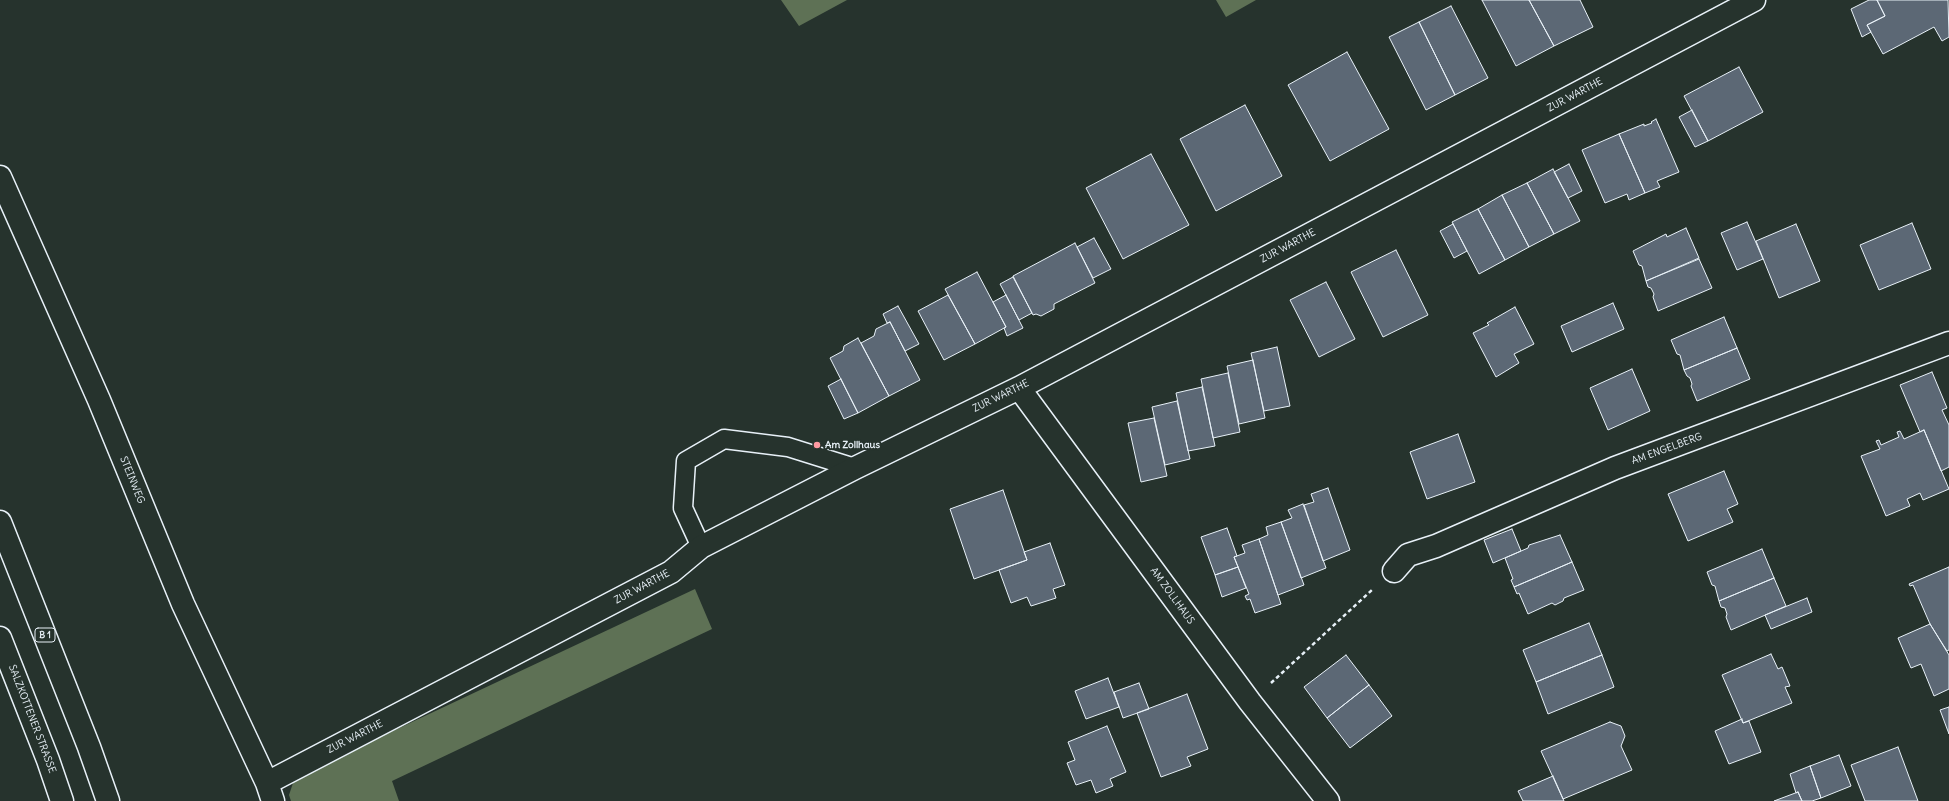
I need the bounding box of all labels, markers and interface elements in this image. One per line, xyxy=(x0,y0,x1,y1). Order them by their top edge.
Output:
street label: ZUR WARTHE xyxy=(1545,75,1605,115)
street label: ZUR WARTHE xyxy=(1258,226,1318,266)
street label: ZUR WARTHE xyxy=(971,377,1031,415)
street label: AM ENGELBERG xyxy=(1630,431,1704,467)
place label: Am Zollhaus xyxy=(825,439,880,451)
marker: Am Zollhaus xyxy=(812,440,822,450)
street label: STEINWEG xyxy=(117,455,147,505)
street label: AM ZOLLHAUS xyxy=(1147,565,1197,627)
street label: ZUR WARTHE xyxy=(612,567,672,607)
road number: B 1 xyxy=(35,628,55,642)
street label: SALZKOTTENER STRASSE xyxy=(6,663,58,775)
street label: ZUR WARTHE xyxy=(325,718,385,756)

